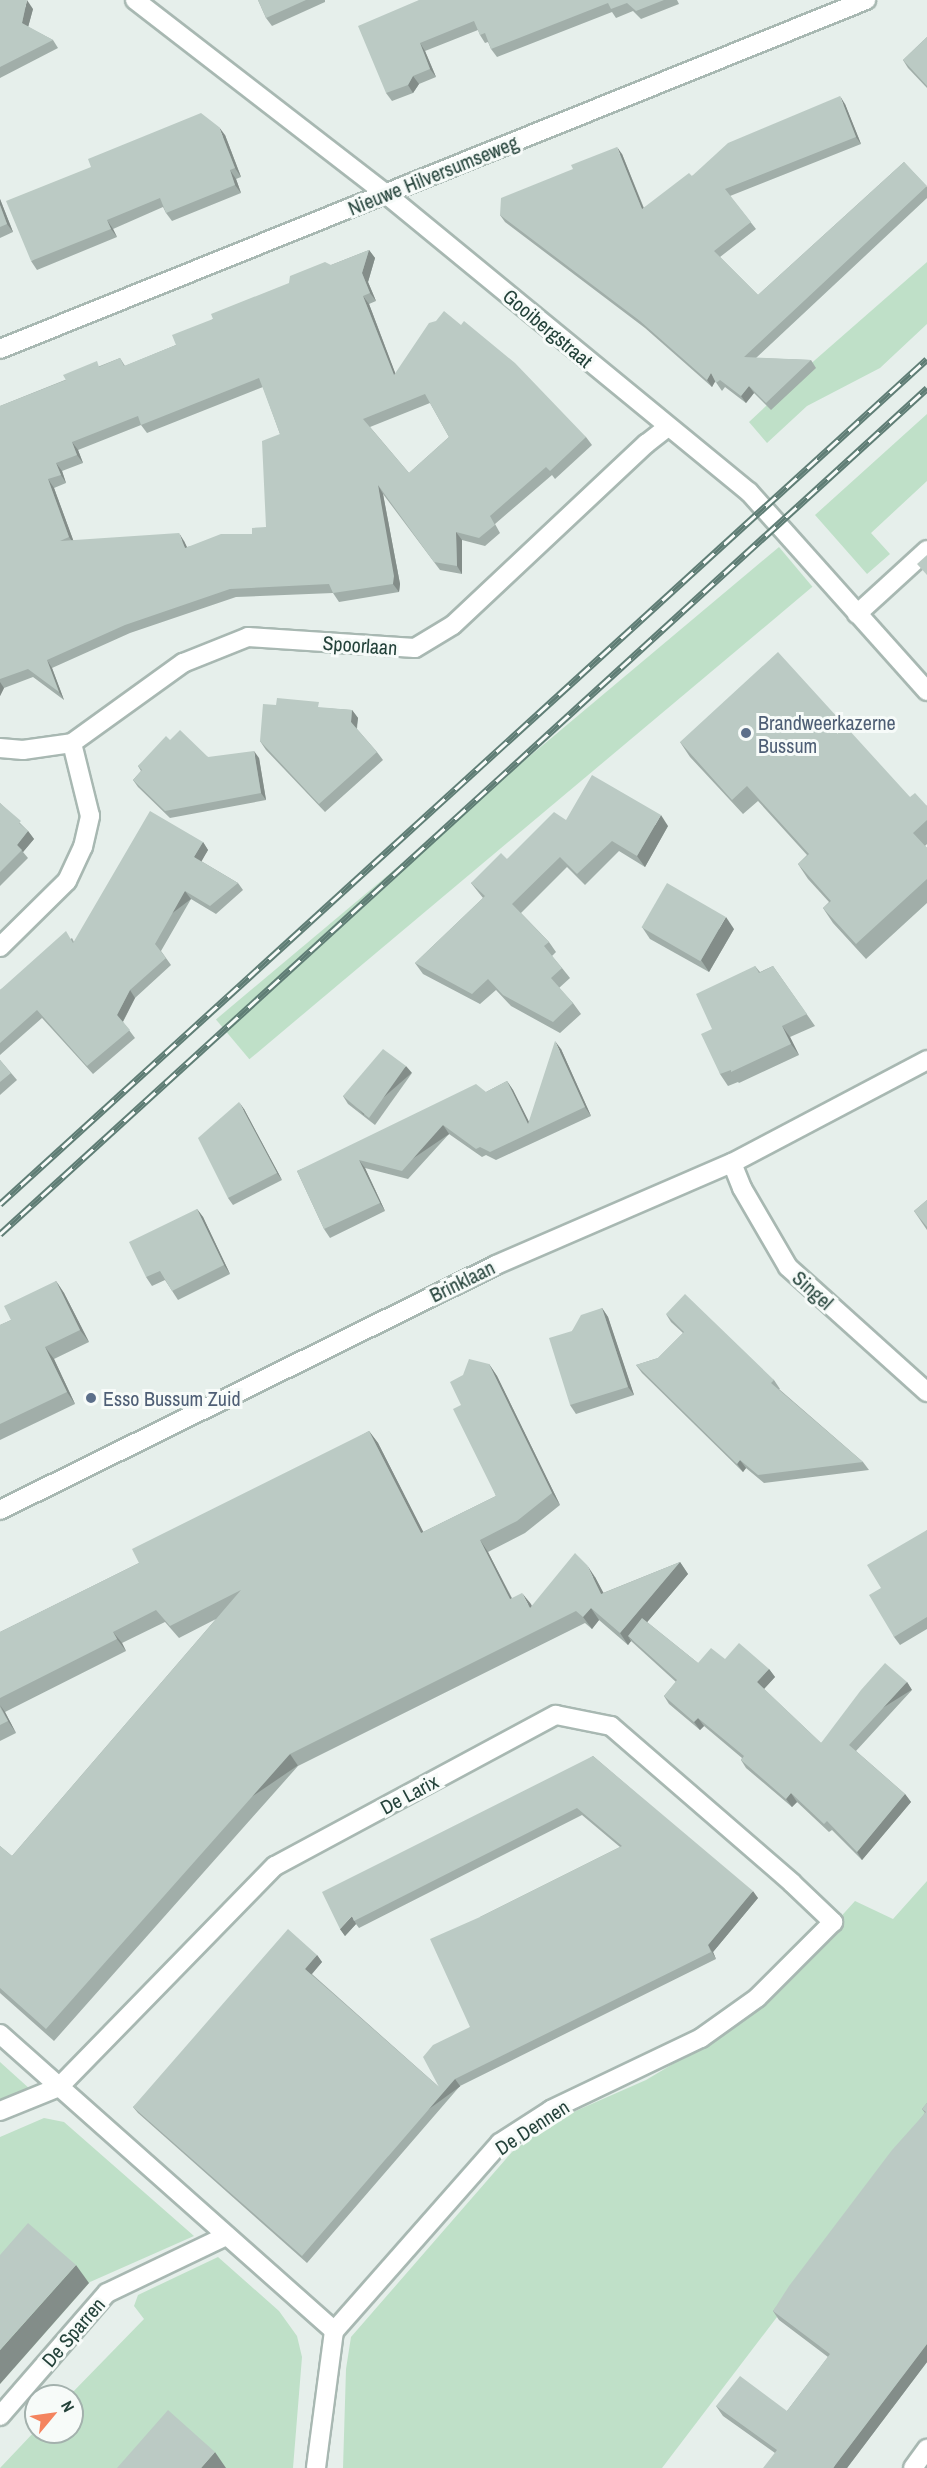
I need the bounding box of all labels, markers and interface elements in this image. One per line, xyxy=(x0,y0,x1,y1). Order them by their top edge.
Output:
street label: Nieuwe Hilversumseweg xyxy=(344,130,522,220)
street label: Gooibergstraat xyxy=(498,284,598,372)
street label: Spoorlaan xyxy=(322,630,398,660)
place label: Brandweerkazerne Bussum xyxy=(758,710,896,757)
marker: Brandweerkazerne Bussum xyxy=(739,726,753,740)
street label: Brinklaan xyxy=(426,1255,498,1307)
street label: Singel xyxy=(788,1266,838,1314)
place label: Esso Bussum Zuid xyxy=(103,1386,241,1410)
marker: Esso Bussum Zuid xyxy=(84,1391,98,1405)
street label: De Larix xyxy=(376,1769,442,1819)
street label: De Dennen xyxy=(491,2094,573,2160)
street label: De Sparren xyxy=(36,2292,110,2372)
north arrow xyxy=(24,2384,84,2444)
text: N xyxy=(56,2397,80,2416)

